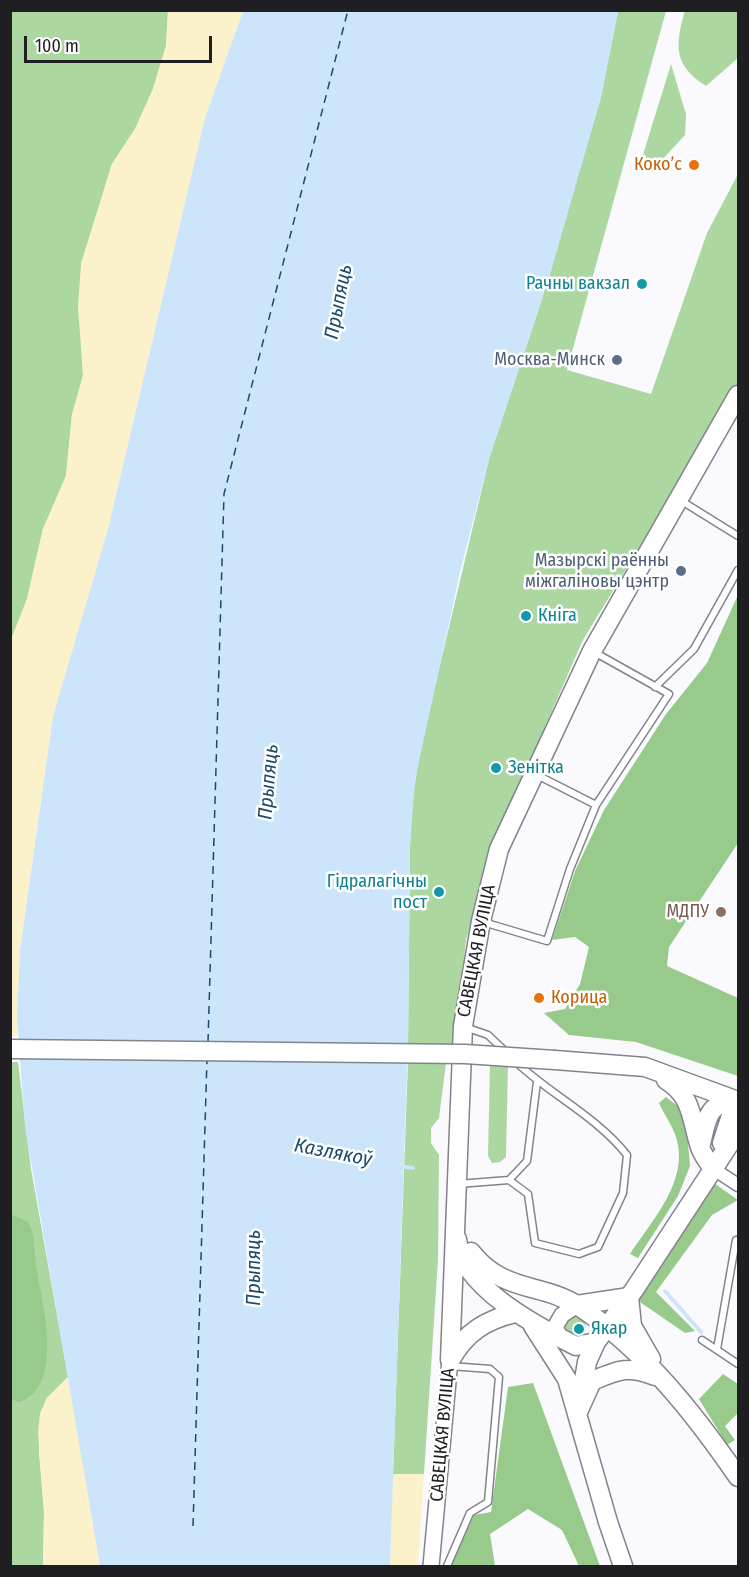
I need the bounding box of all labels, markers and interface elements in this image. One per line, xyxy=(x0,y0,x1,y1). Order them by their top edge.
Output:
scale bar xyxy=(27,24,214,62)
text: 100 m xyxy=(35,35,79,57)
place label: Кокоʼс xyxy=(634,154,682,176)
marker: Кокоʼс xyxy=(687,158,701,172)
water label: Прыпяць xyxy=(320,263,358,341)
place label: Рачны вакзал xyxy=(526,273,630,295)
marker: Рачны вакзал xyxy=(635,277,649,291)
place label: Москва-Минск xyxy=(494,349,605,371)
marker: Москва-Минск xyxy=(610,353,624,367)
place label: Мазырскі раённы міжгаліновы цэнтр xyxy=(525,550,669,592)
marker: Мазырскі раённы міжгаліновы цэнтр xyxy=(674,564,688,578)
place label: Кніга xyxy=(538,605,577,627)
marker: Кніга xyxy=(519,609,533,623)
water label: Прыпяць xyxy=(254,743,284,821)
place label: Зенітка xyxy=(508,757,564,779)
marker: Зенітка xyxy=(489,761,503,775)
place label: Гідралагічны пост xyxy=(327,871,427,914)
street label: САВЕЦКАЯ ВУЛІЦА xyxy=(454,883,500,1019)
marker: Гідралагічны пост xyxy=(432,885,446,899)
place label: МДПУ xyxy=(667,901,709,923)
marker: МДПУ xyxy=(714,905,728,919)
place label: Корица xyxy=(551,987,607,1009)
marker: Корица xyxy=(532,991,546,1005)
water label: Казлякоў xyxy=(292,1134,374,1172)
water label: Прыпяць xyxy=(242,1230,266,1306)
place label: Якар xyxy=(591,1318,627,1340)
marker: Якар xyxy=(572,1322,586,1336)
street label: САВЕЦКАЯ ВУЛІЦА xyxy=(426,1367,460,1503)

